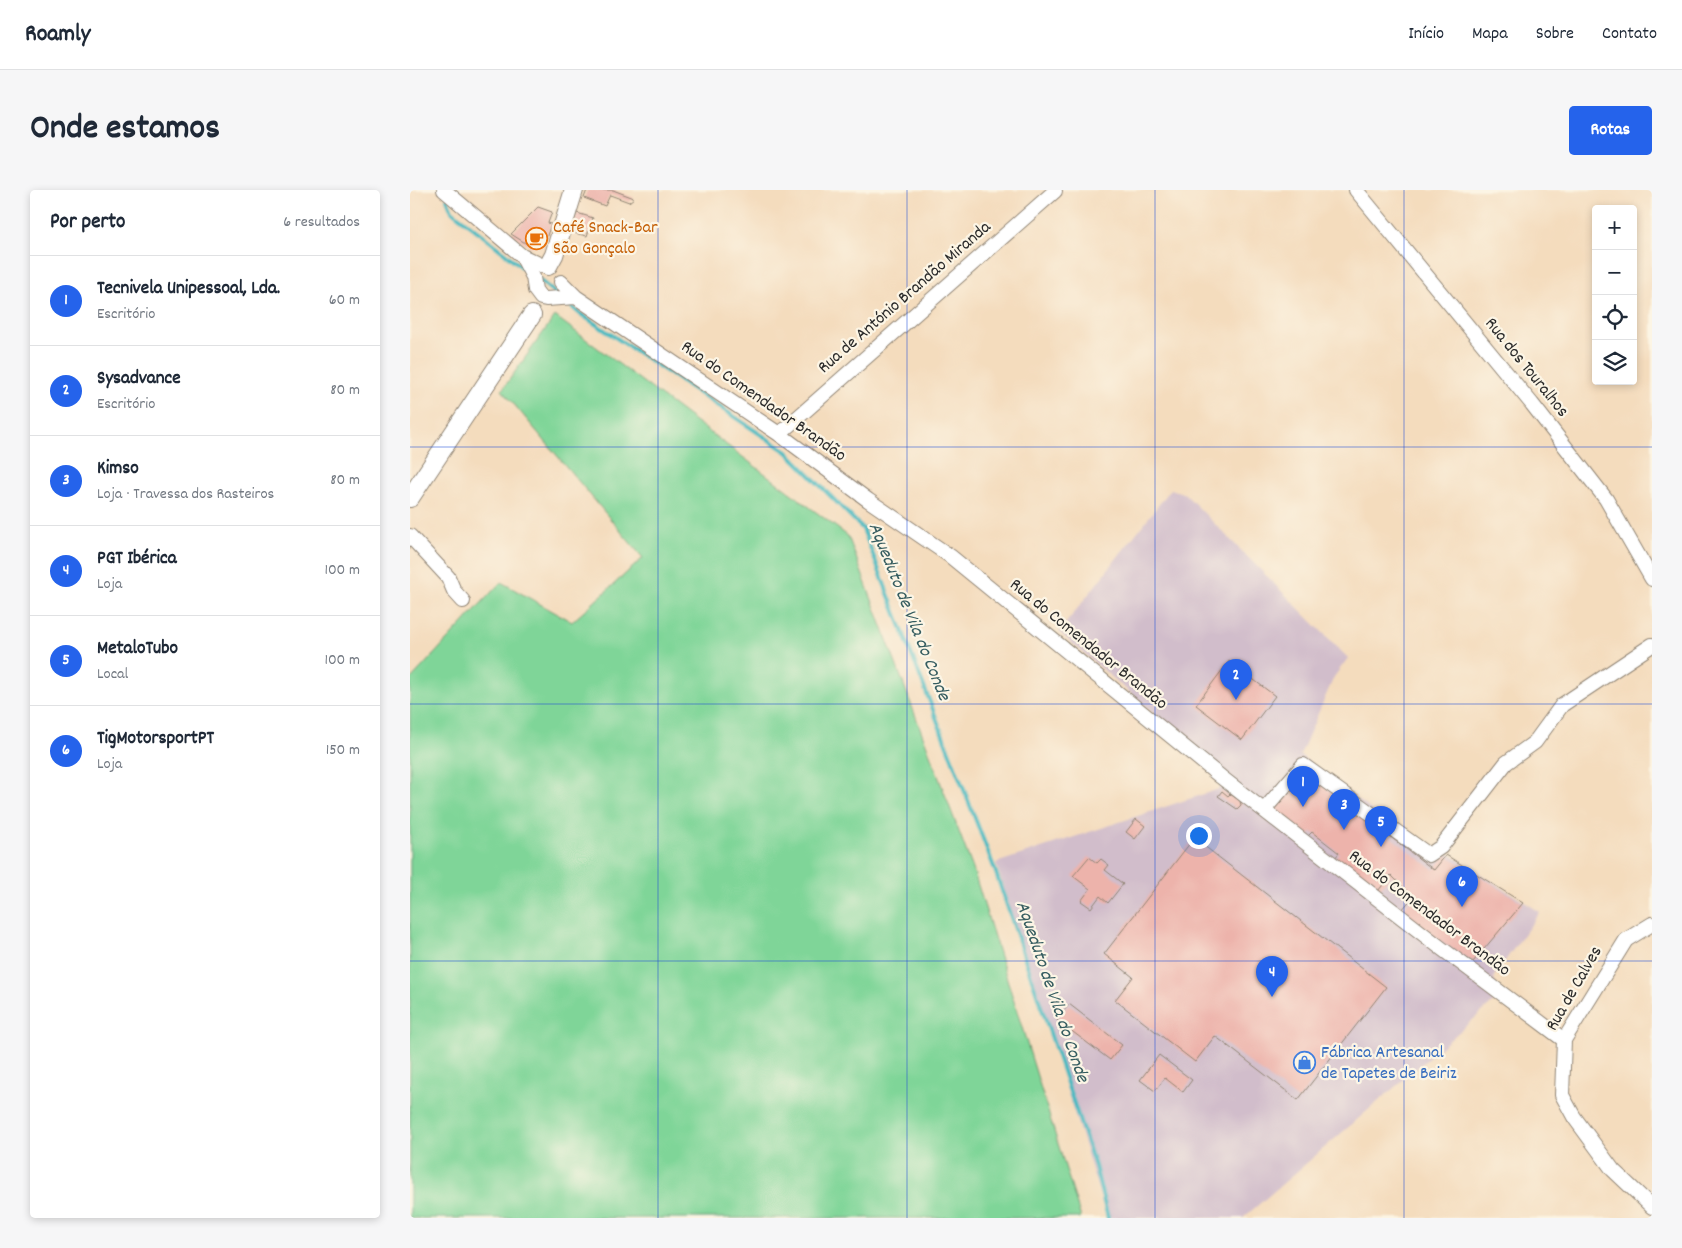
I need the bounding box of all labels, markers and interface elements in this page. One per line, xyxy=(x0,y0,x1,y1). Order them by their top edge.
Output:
text: Roamly xyxy=(25,18,91,52)
text: Início xyxy=(1408,22,1444,47)
text: Mapa xyxy=(1472,22,1508,47)
text: Sobre xyxy=(1536,22,1574,47)
text: Contato xyxy=(1602,22,1657,47)
text: Onde estamos xyxy=(30,105,220,155)
button: Rotas xyxy=(1569,106,1652,155)
map controls xyxy=(1592,205,1637,385)
button: + xyxy=(1592,205,1637,250)
text: Por perto xyxy=(50,208,125,238)
text: 6 resultados xyxy=(283,211,360,234)
street label: Rua de António Brandão Miranda xyxy=(813,215,997,380)
place label: Café Snack-Bar São Gonçalo xyxy=(553,216,658,262)
cafe icon: Café Snack-Bar São Gonçalo xyxy=(525,226,549,250)
button: − xyxy=(1592,250,1637,295)
text: Tecnivela Unipessoal, Lda. xyxy=(97,276,280,303)
text: 1 xyxy=(64,289,68,312)
text: 60 m xyxy=(329,289,360,312)
button: locate xyxy=(1592,295,1637,340)
text: Escritório xyxy=(97,303,155,326)
street label: Rua dos Touralhos xyxy=(1478,313,1574,423)
street label: Rua do Comendador Brandão xyxy=(675,335,851,469)
button: layers xyxy=(1592,340,1637,385)
text: Sysadvance xyxy=(97,366,181,393)
text: 2 xyxy=(63,379,70,402)
text: 80 m xyxy=(330,379,360,402)
text: Escritório xyxy=(97,393,155,416)
text: Kimso xyxy=(97,456,139,483)
text: 3 xyxy=(62,469,70,492)
text: 80 m xyxy=(330,469,360,492)
text: Loja · Travessa dos Rasteiros xyxy=(97,483,274,506)
water label: Aqueduto de Vila do Conde xyxy=(860,519,957,707)
text: PGT Ibérica xyxy=(97,546,177,573)
text: 4 xyxy=(63,559,69,582)
text: 100 m xyxy=(324,559,360,582)
text: Loja xyxy=(97,573,122,596)
street label: Rua do Comendador Brandão xyxy=(1004,573,1172,717)
text: MetaloTubo xyxy=(97,636,178,663)
text: 5 xyxy=(62,649,70,672)
text: 100 m xyxy=(324,649,360,672)
pin: 2 xyxy=(1220,659,1252,700)
text: Local xyxy=(97,663,128,686)
text: TigMotorsportPT xyxy=(97,726,214,753)
text: 6 xyxy=(62,739,70,762)
text: 150 m xyxy=(326,739,360,762)
text: Loja xyxy=(97,753,122,776)
pin: 1 xyxy=(1287,766,1319,807)
pin: 3 xyxy=(1328,789,1360,830)
pin: 5 xyxy=(1365,806,1397,847)
your location xyxy=(1186,823,1212,849)
street label: Rua do Comendador Brandão xyxy=(1343,845,1515,983)
pin: 6 xyxy=(1446,866,1478,907)
water label: Aqueduto de Vila do Conde xyxy=(1007,898,1095,1088)
street label: Rua de Calves xyxy=(1541,942,1609,1036)
pin: 4 xyxy=(1256,956,1288,997)
place label: Fábrica Artesanal de Tapetes de Beiriz xyxy=(1321,1041,1457,1087)
shop icon: Fábrica Artesanal de Tapetes de Beiriz xyxy=(1293,1051,1317,1075)

